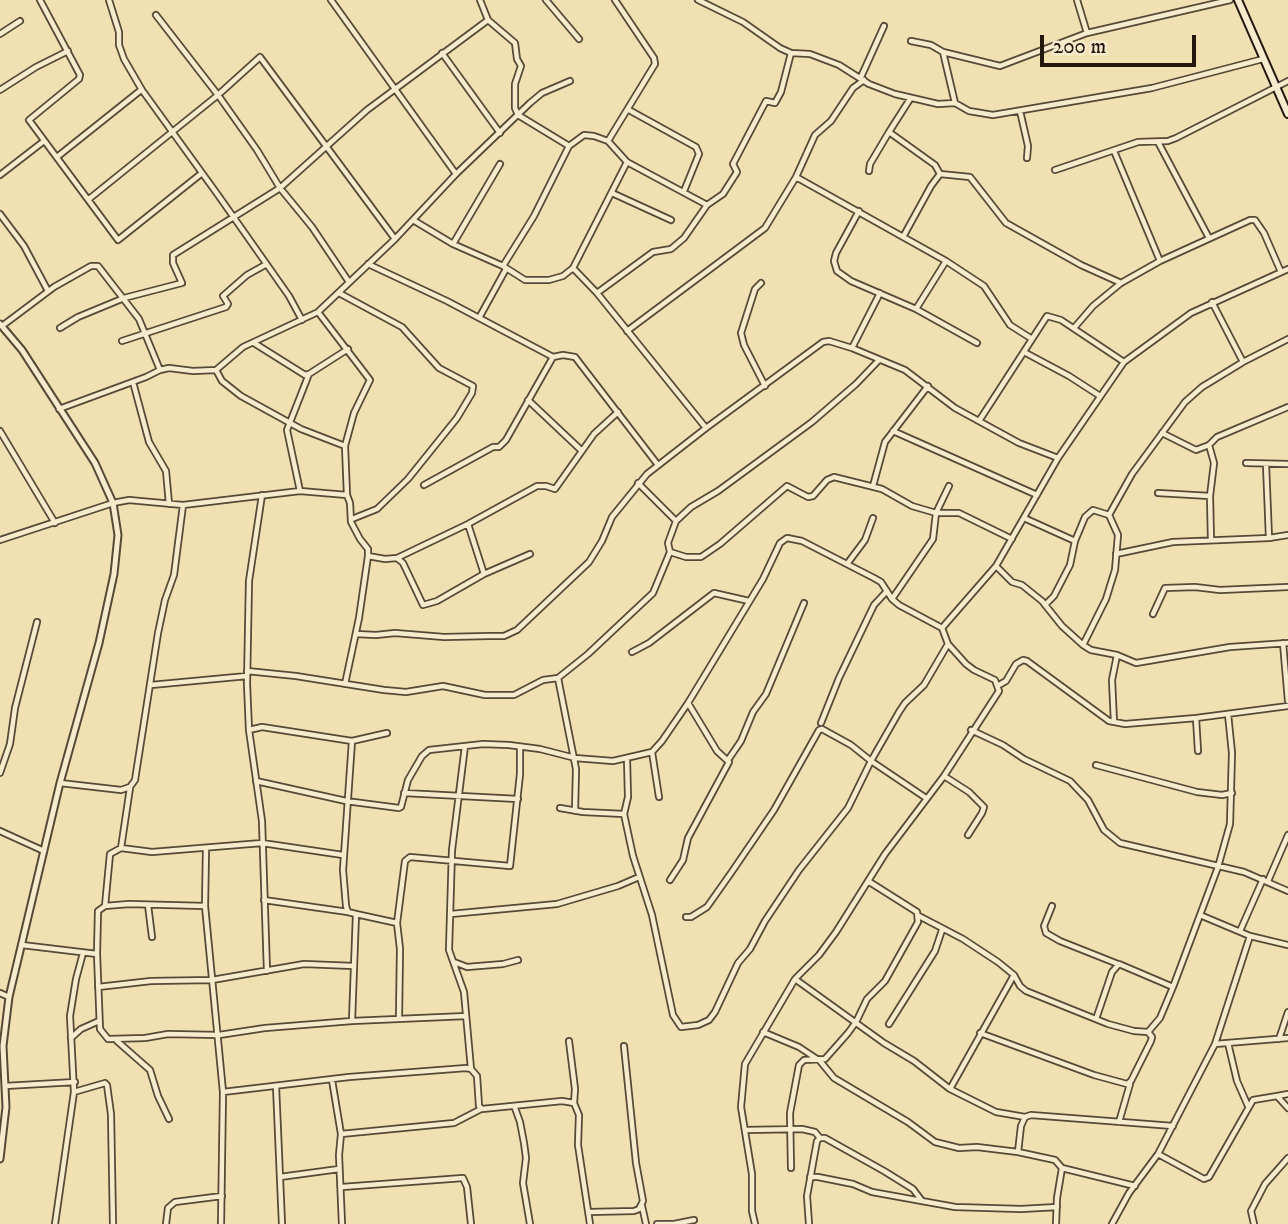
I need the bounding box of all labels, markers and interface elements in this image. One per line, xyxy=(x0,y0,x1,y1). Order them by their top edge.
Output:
scale bar xyxy=(1043,21,1199,65)
text: 200 m xyxy=(1053,34,1106,60)

